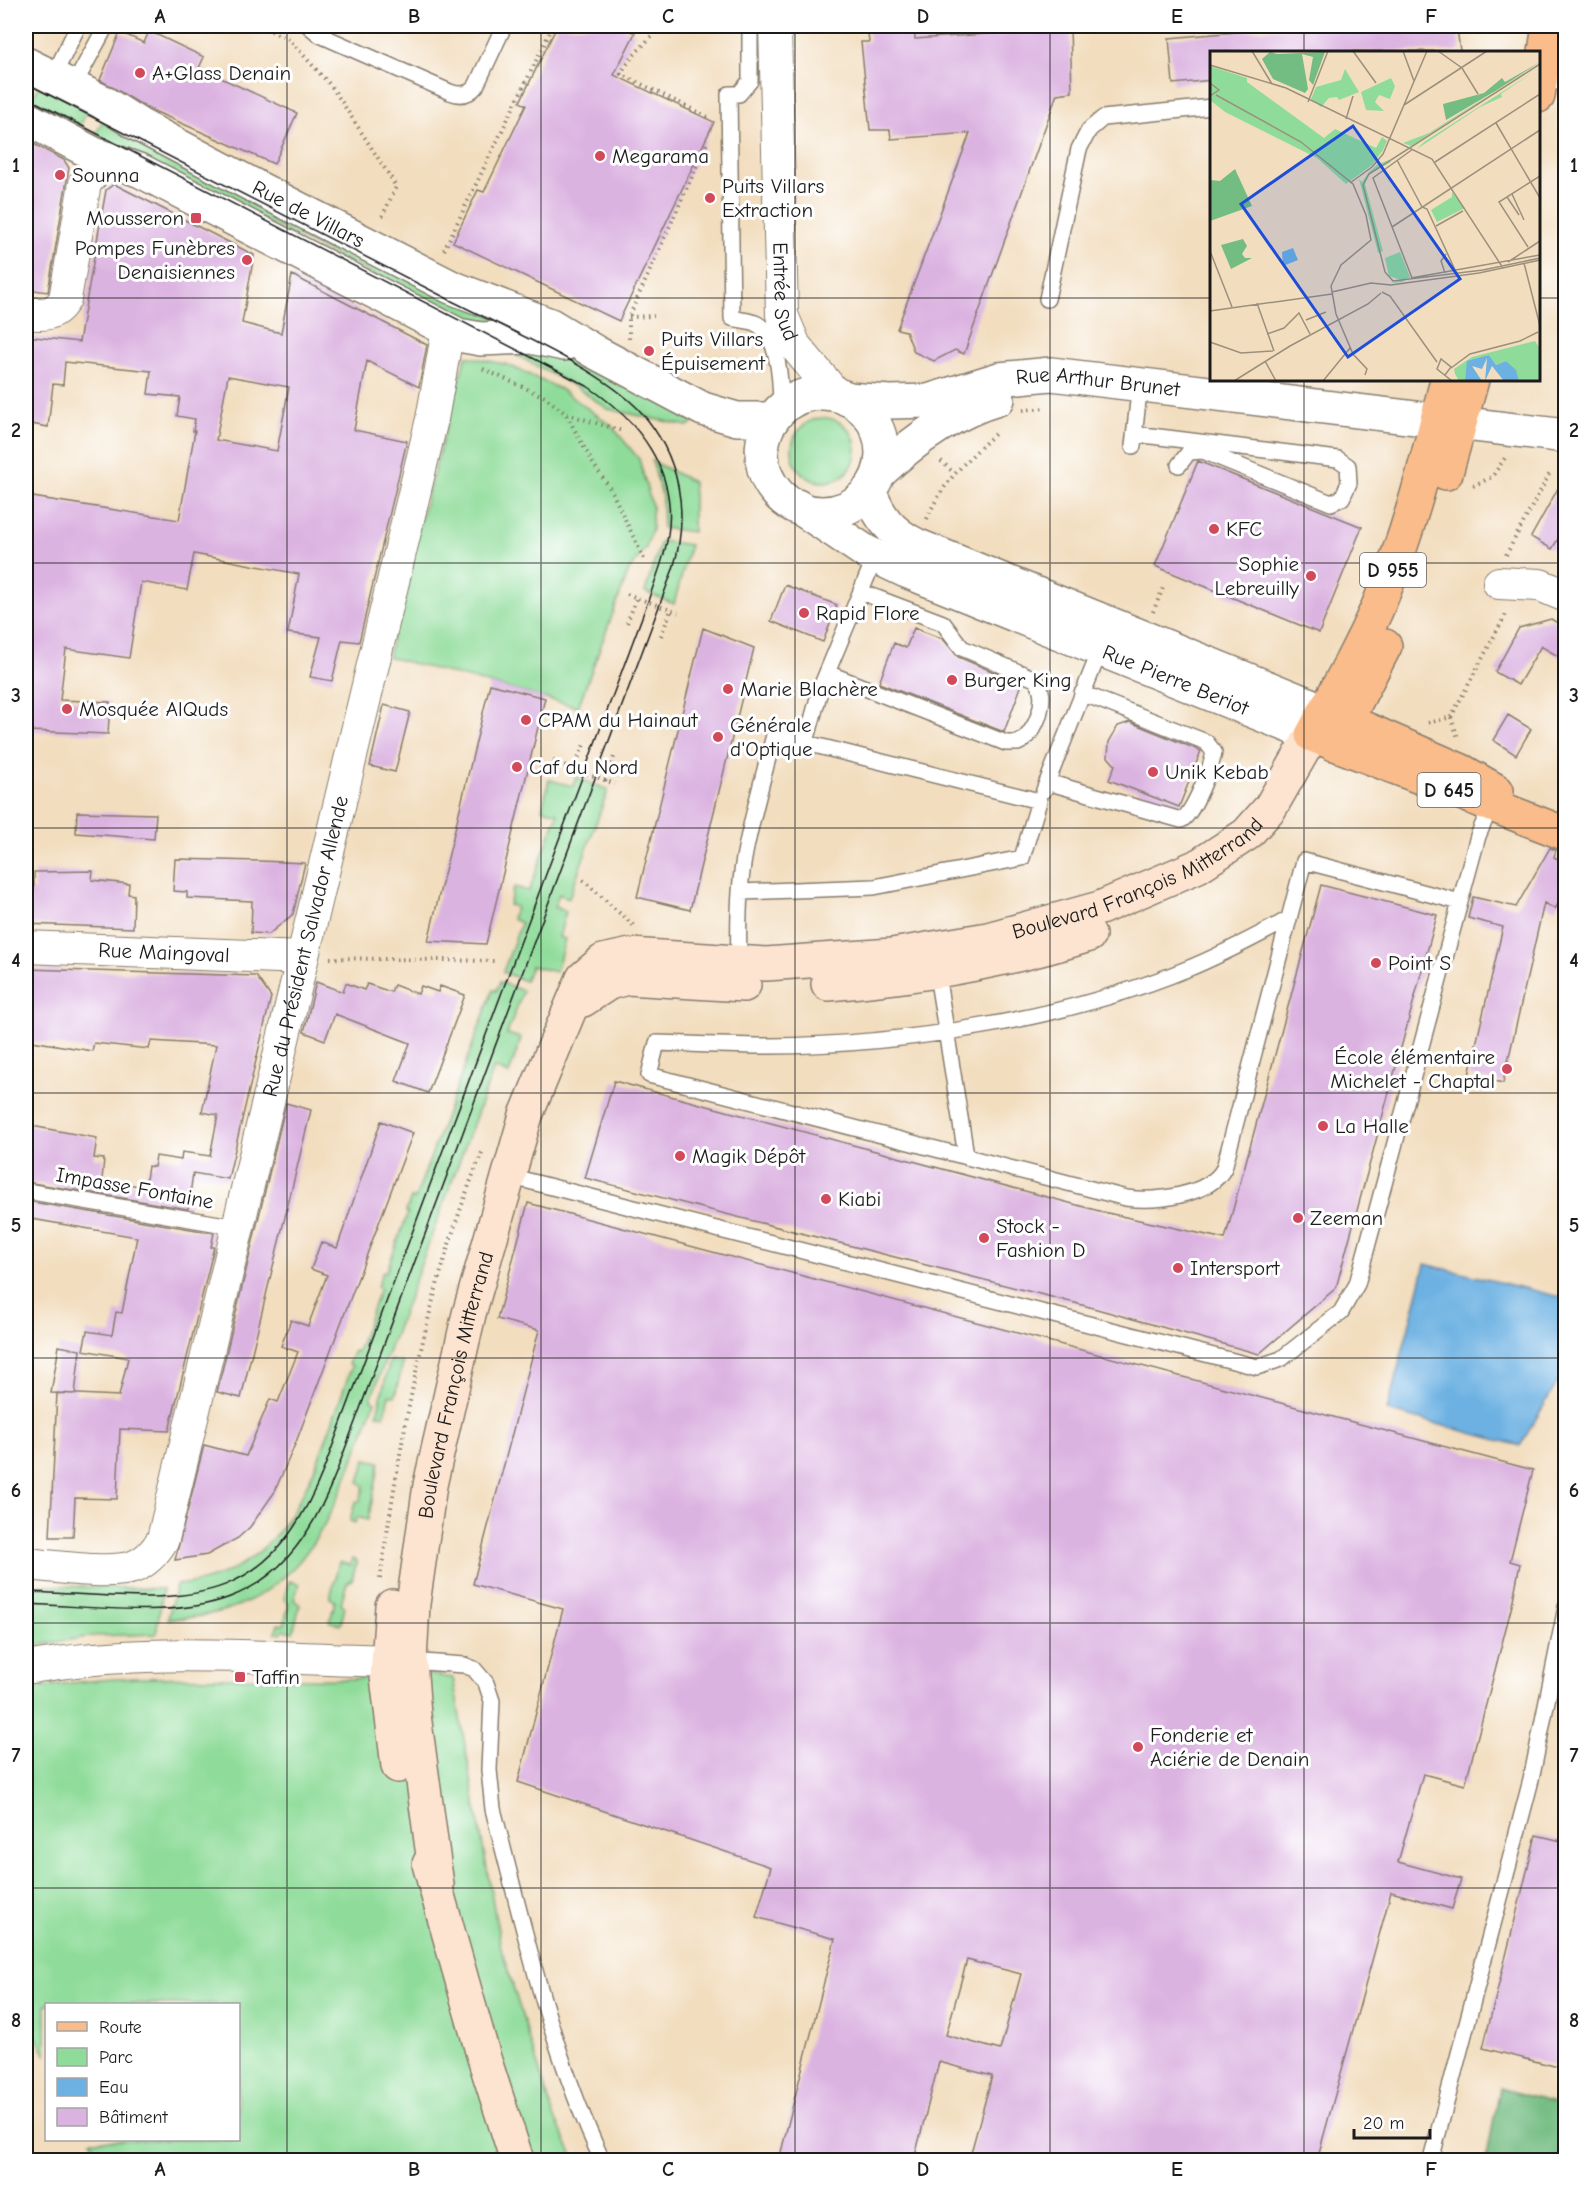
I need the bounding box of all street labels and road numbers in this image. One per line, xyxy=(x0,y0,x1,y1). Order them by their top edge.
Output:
street label: Rue de Villars xyxy=(248,175,369,253)
street label: Entrée Sud xyxy=(768,242,803,344)
street label: Rue Arthur Brunet xyxy=(1015,362,1182,402)
road number: D 955 xyxy=(1360,553,1426,587)
street label: Rue Pierre Beriot xyxy=(1099,640,1253,721)
road number: D 645 xyxy=(1418,773,1480,807)
street label: Rue du Président Salvador Allende xyxy=(258,793,353,1099)
street label: Boulevard François Mitterrand xyxy=(1009,813,1268,944)
street label: Rue Maingoval xyxy=(98,938,230,967)
street label: Impasse Fontaine xyxy=(54,1162,216,1214)
street label: Boulevard François Mitterrand xyxy=(413,1249,498,1520)

